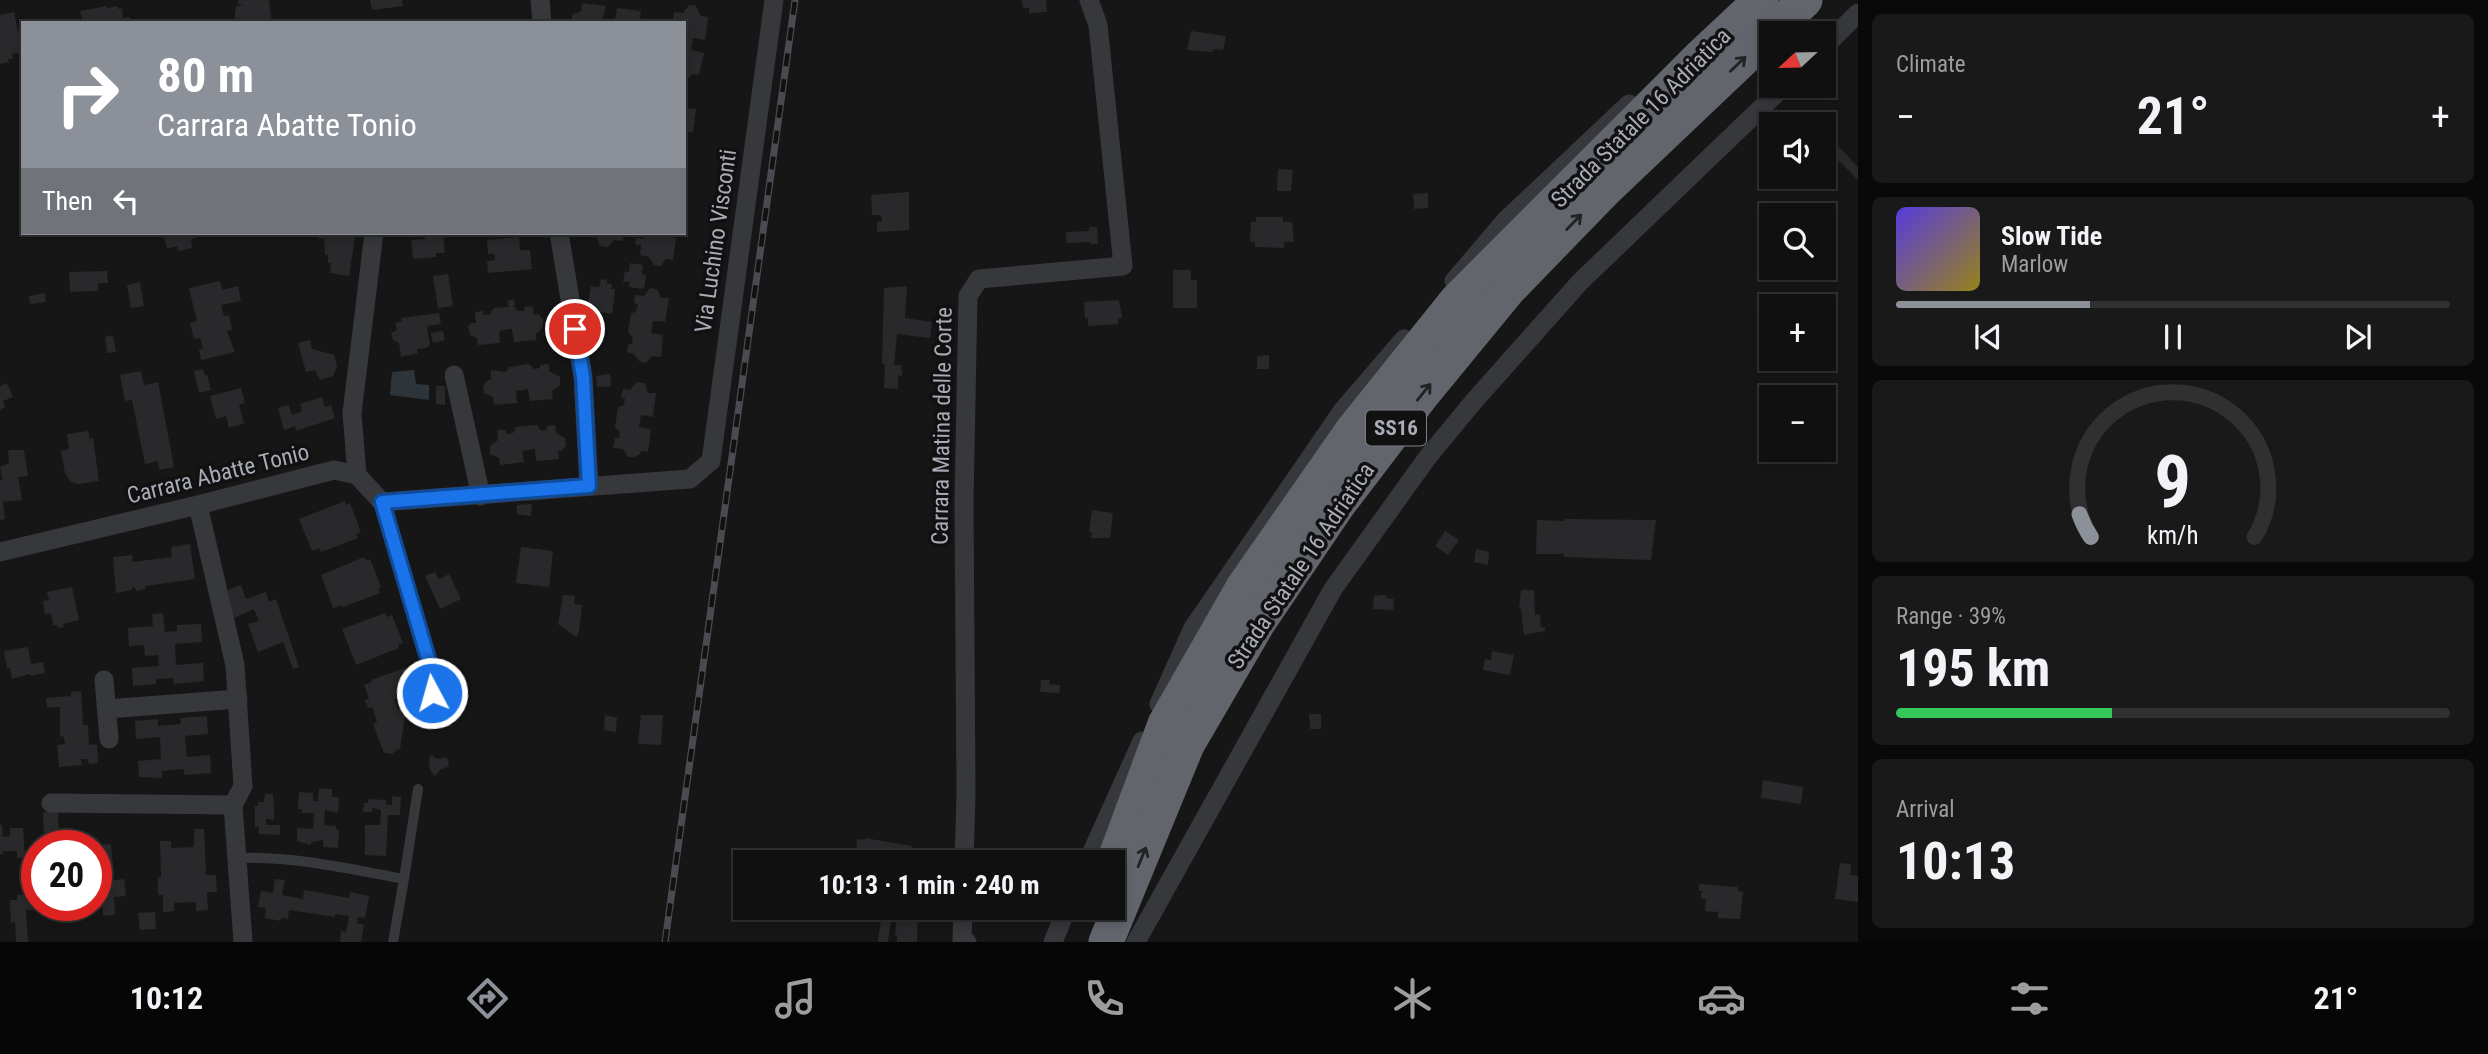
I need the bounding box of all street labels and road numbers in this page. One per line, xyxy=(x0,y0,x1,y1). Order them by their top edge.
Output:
street label: Strada Statale 16 Adriatica xyxy=(1546,23,1736,213)
street label: Via Luchino Visconti xyxy=(690,147,742,335)
street label: Carrara Matina delle Corte xyxy=(926,307,958,545)
road number: SS16 xyxy=(1366,410,1426,446)
street label: Carrara Abatte Tonio xyxy=(124,438,312,510)
street label: Strada Statale 16 Adriatica xyxy=(1222,458,1380,674)

